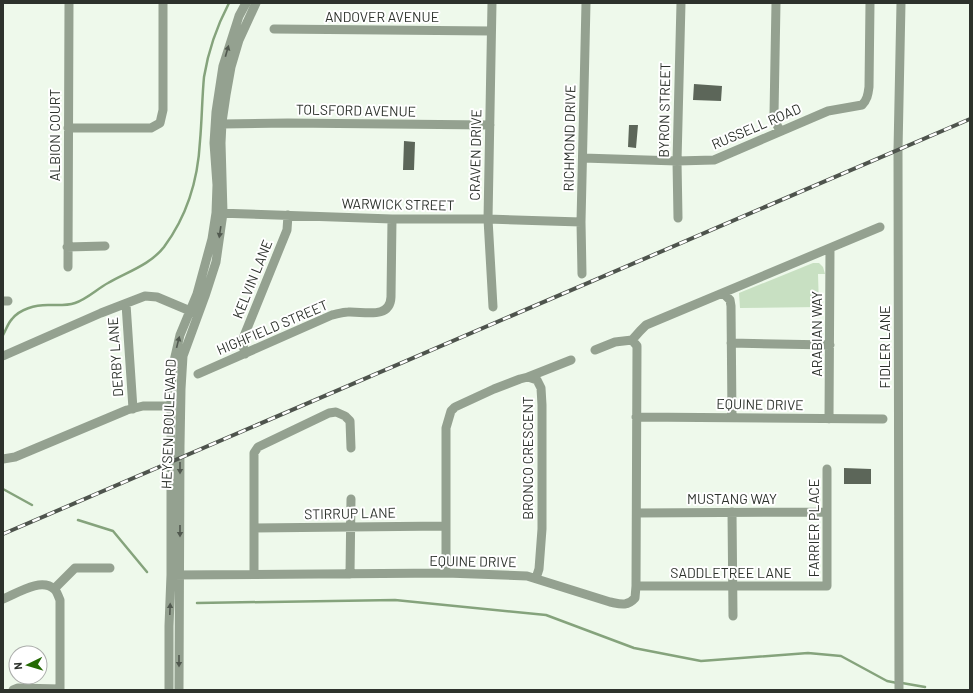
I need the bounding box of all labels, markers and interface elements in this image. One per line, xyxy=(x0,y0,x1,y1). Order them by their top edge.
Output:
street label: ANDOVER AVENUE xyxy=(325,8,439,25)
one-way arrow xyxy=(224,45,230,57)
street label: BYRON STREET xyxy=(655,62,673,158)
street label: RICHMOND DRIVE xyxy=(560,85,578,191)
street label: ALBION COURT xyxy=(46,89,63,181)
street label: TOLSFORD AVENUE xyxy=(296,100,416,120)
street label: RUSSELL ROAD xyxy=(709,100,803,152)
street label: CRAVEN DRIVE xyxy=(466,109,484,201)
street label: WARWICK STREET xyxy=(341,195,455,213)
one-way arrow xyxy=(217,226,223,238)
street label: KELVIN LANE xyxy=(228,237,276,321)
street label: ARABIAN WAY xyxy=(808,291,825,377)
street label: HIGHFIELD STREET xyxy=(214,296,330,358)
street label: FIDLER LANE xyxy=(876,306,893,388)
street label: DERBY LANE xyxy=(104,317,126,397)
one-way arrow xyxy=(176,336,182,348)
street label: HEYSEN BOULEVARD xyxy=(157,359,179,489)
street label: EQUINE DRIVE xyxy=(716,395,804,413)
street label: BRONCO CRESCENT xyxy=(519,396,536,520)
one-way arrow xyxy=(177,462,183,475)
street label: FARRIER PLACE xyxy=(805,479,822,577)
street label: MUSTANG WAY xyxy=(687,490,777,507)
street label: STIRRUP LANE xyxy=(304,504,396,522)
one-way arrow xyxy=(177,525,183,538)
street label: EQUINE DRIVE xyxy=(429,552,517,570)
street label: SADDLETREE LANE xyxy=(670,564,792,581)
one-way arrow xyxy=(166,603,173,615)
north arrow xyxy=(8,645,48,685)
one-way arrow xyxy=(176,655,182,668)
text: N xyxy=(11,662,24,670)

